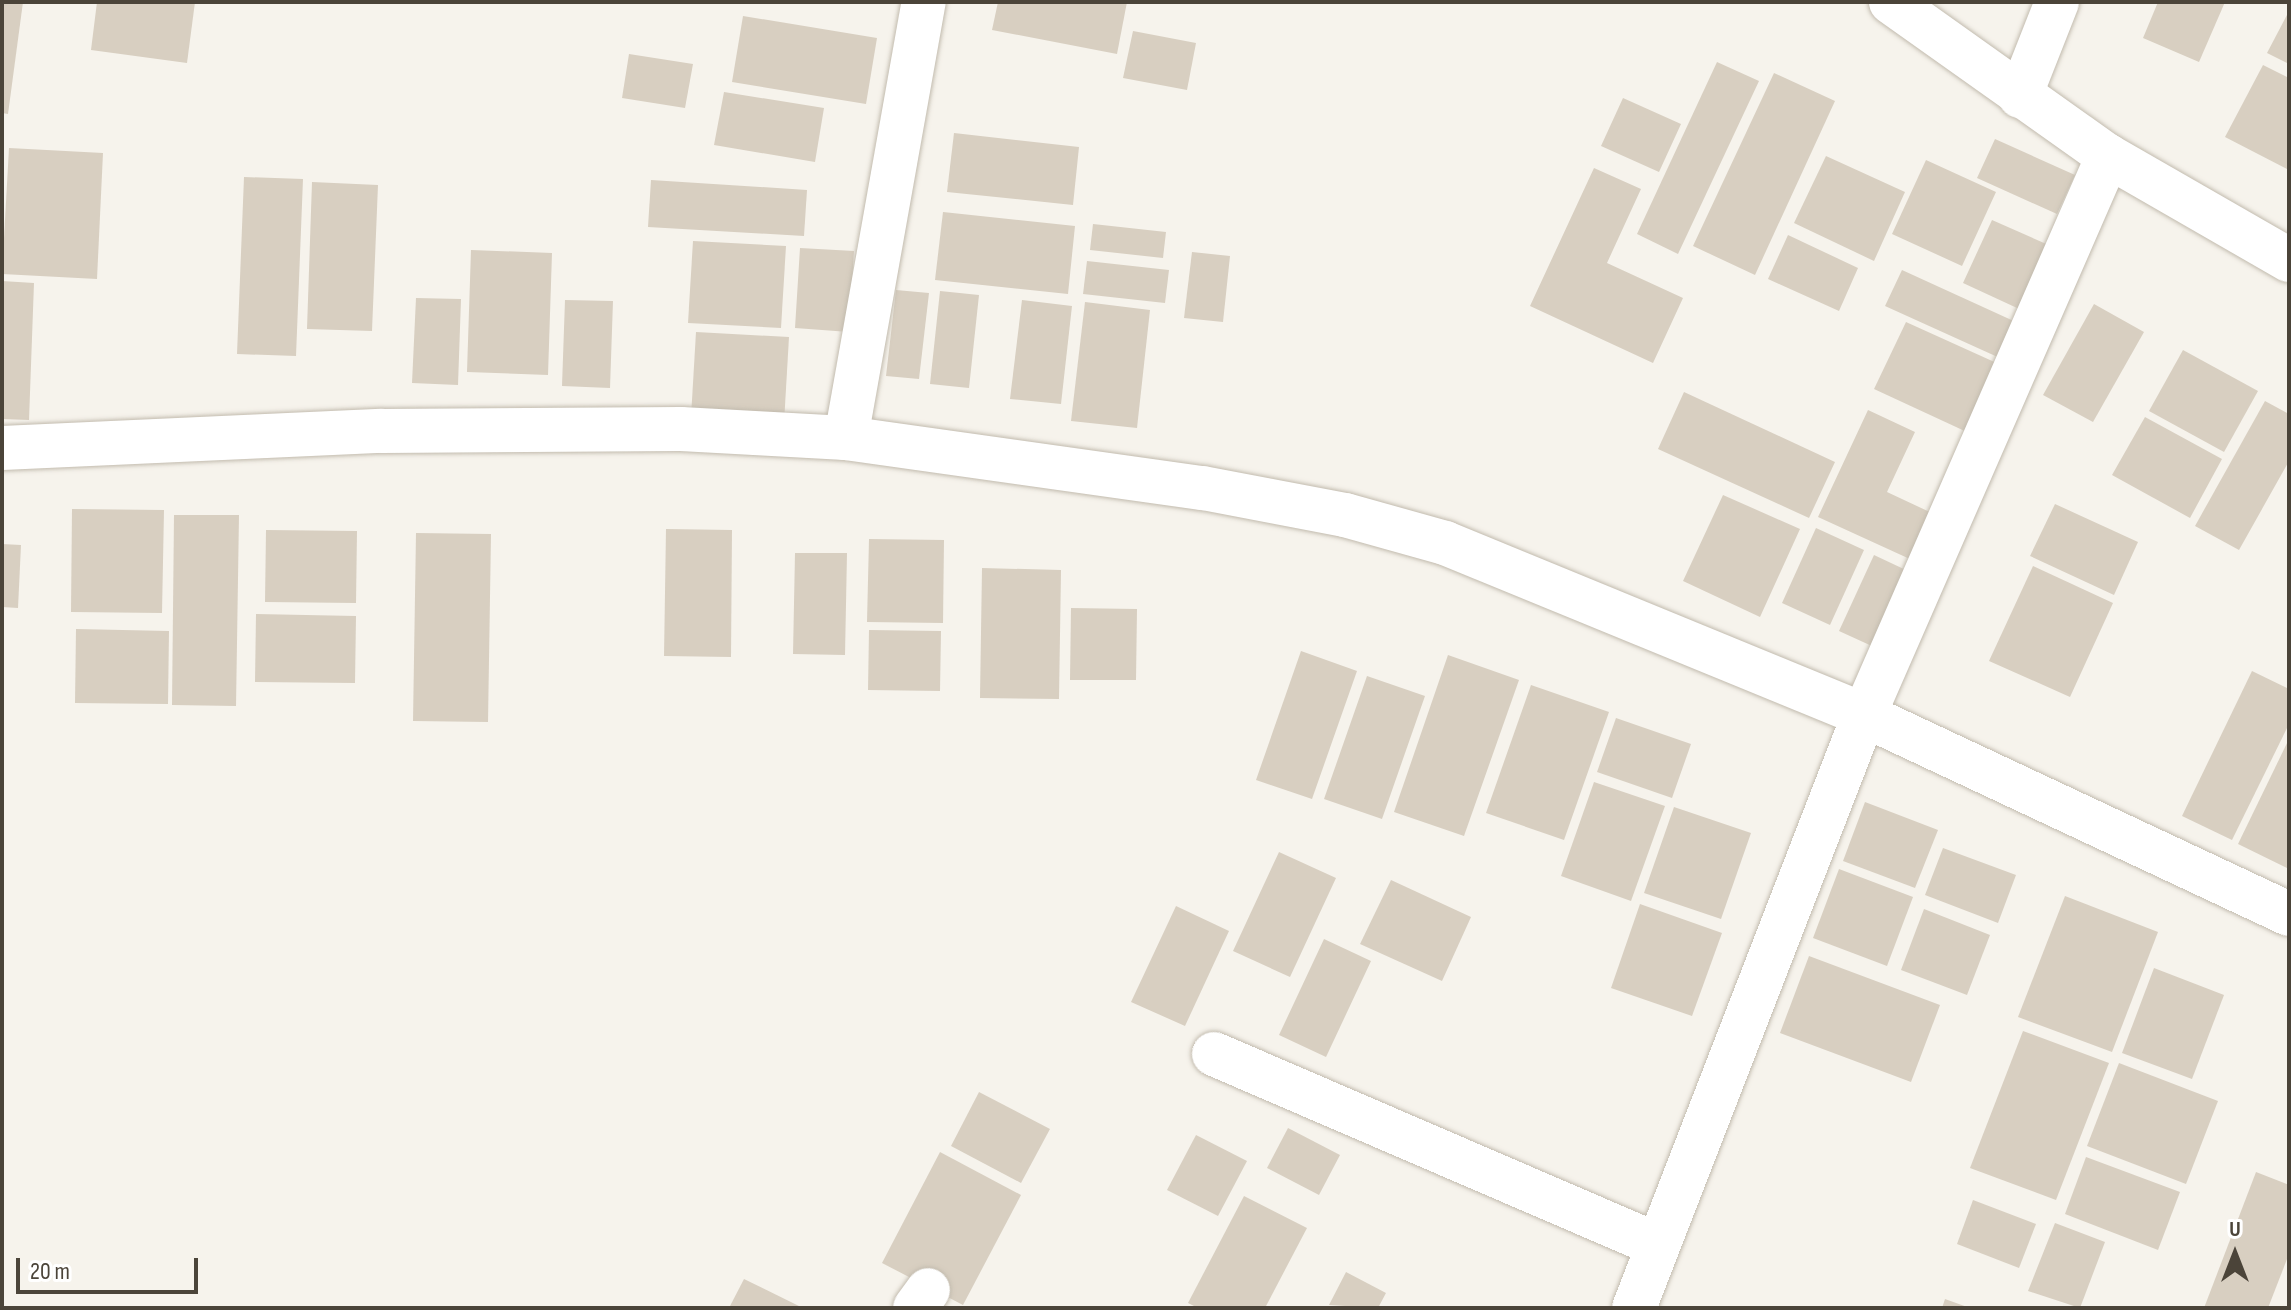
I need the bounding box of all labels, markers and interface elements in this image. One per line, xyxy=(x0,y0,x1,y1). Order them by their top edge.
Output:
north arrow xyxy=(2195,1214,2275,1294)
text: U xyxy=(2229,1216,2241,1243)
scale bar xyxy=(20,1242,202,1292)
text: 20 m xyxy=(30,1257,70,1286)

